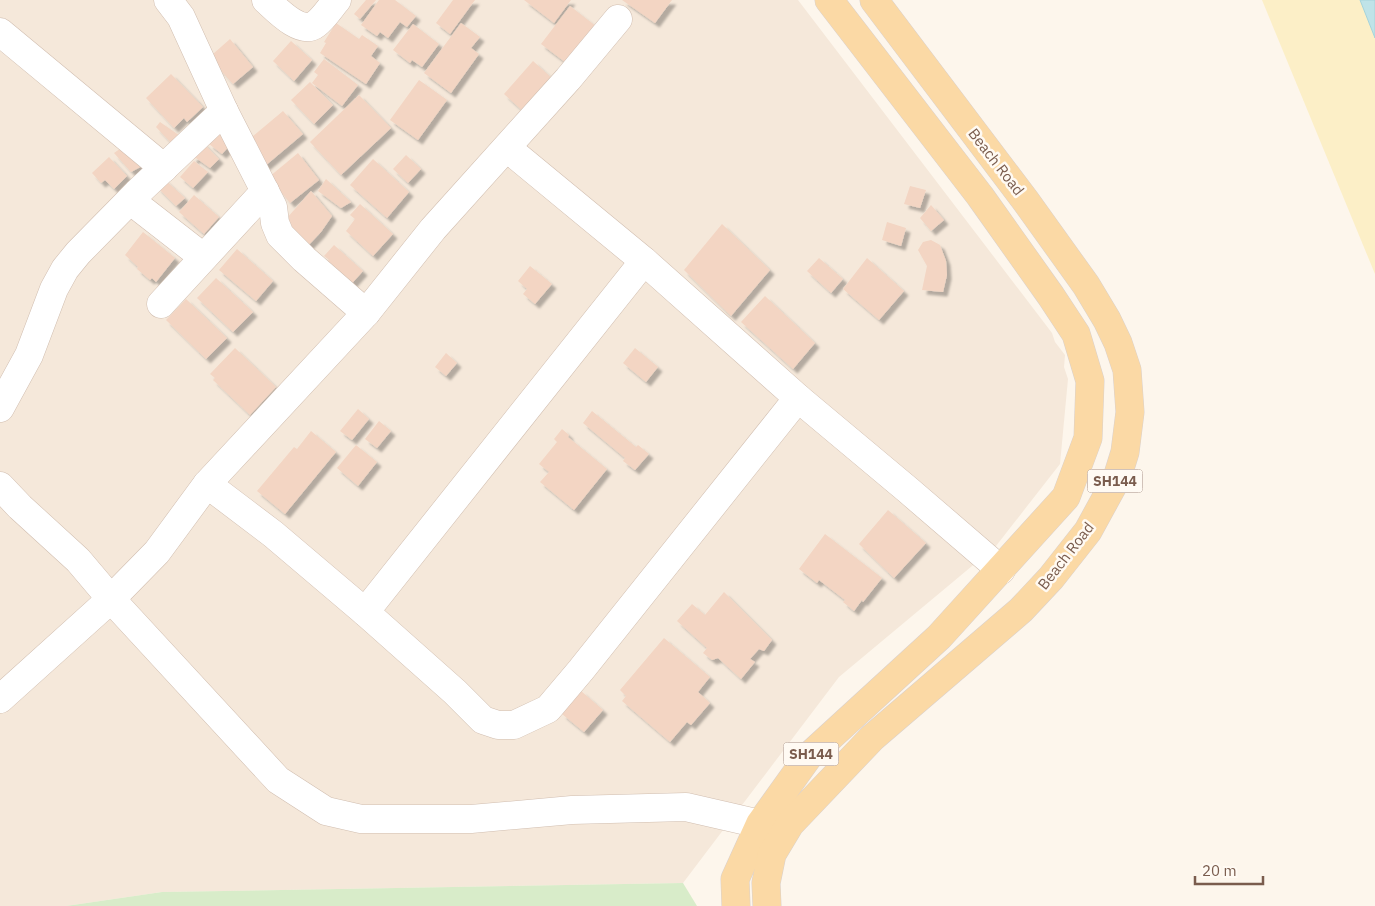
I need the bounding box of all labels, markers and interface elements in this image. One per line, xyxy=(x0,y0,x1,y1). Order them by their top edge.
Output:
street label: Beach Road xyxy=(964,124,1029,199)
road number: SH144 xyxy=(1088,470,1142,492)
street label: Beach Road xyxy=(1033,518,1098,593)
road number: SH144 xyxy=(784,742,838,766)
scale bar xyxy=(1195,854,1262,886)
text: 20 m xyxy=(1202,861,1237,880)

